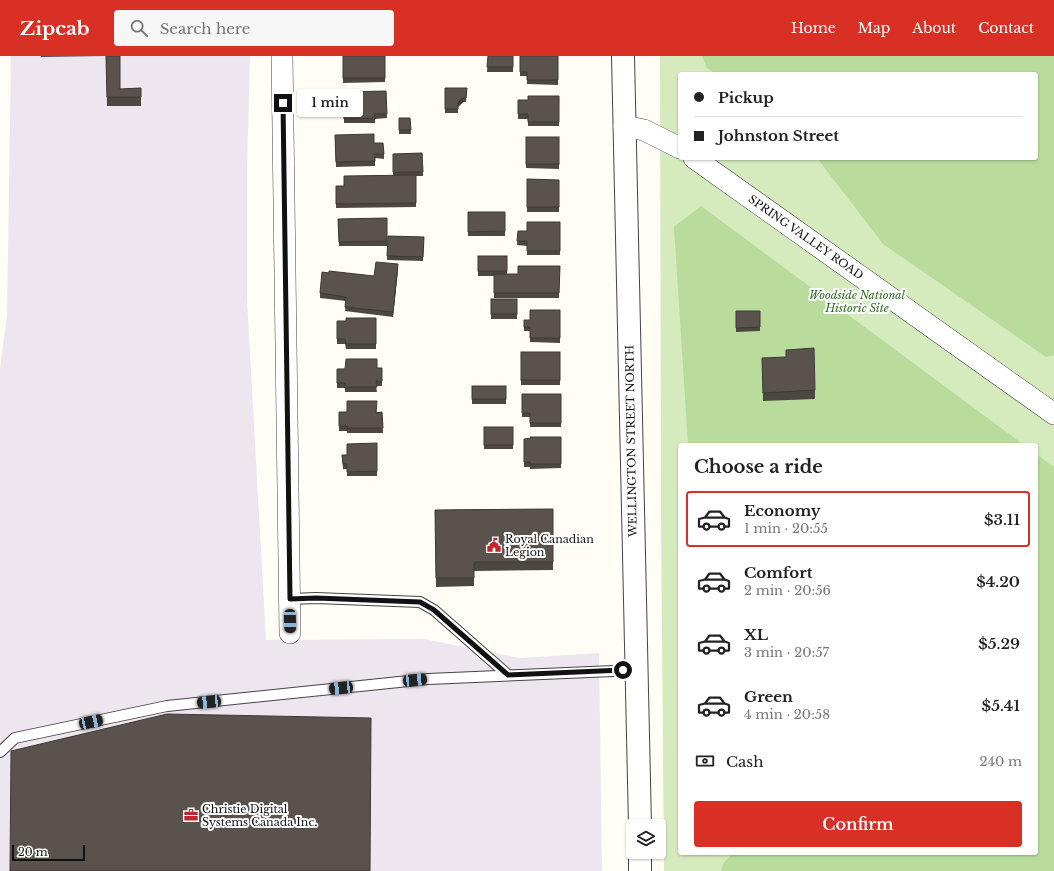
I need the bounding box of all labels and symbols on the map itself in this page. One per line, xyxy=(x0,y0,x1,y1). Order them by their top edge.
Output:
callout: 1 min xyxy=(297,89,363,117)
route end xyxy=(274,94,292,112)
street label: SPRING VALLEY ROAD xyxy=(746,192,867,282)
park label: Woodside National Historic Site xyxy=(809,288,906,315)
street label: WELLINGTON STREET NORTH xyxy=(622,345,640,538)
place label: Royal Canadian Legion xyxy=(505,532,594,559)
public building icon: Royal Canadian Legion xyxy=(486,537,502,553)
car xyxy=(284,609,296,633)
route start xyxy=(614,661,632,679)
car xyxy=(403,673,427,687)
car xyxy=(328,681,354,695)
car xyxy=(196,695,222,709)
car xyxy=(78,714,104,730)
place label: Christie Digital Systems Canada Inc. xyxy=(202,802,317,829)
office icon: Christie Digital Systems Canada Inc. xyxy=(183,807,199,823)
scale bar xyxy=(12,843,85,862)

